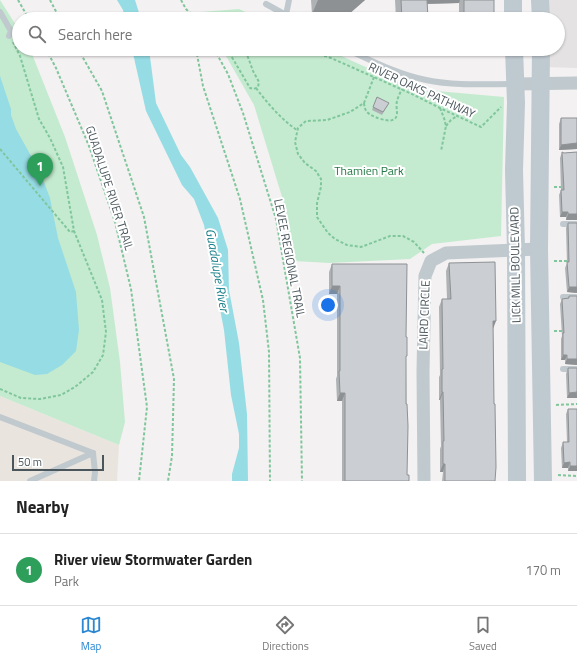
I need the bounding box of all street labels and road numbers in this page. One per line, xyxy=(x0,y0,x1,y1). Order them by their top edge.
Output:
street label: RIVER OAKS PATHWAY xyxy=(365,57,479,123)
street label: GUADALUPE RIVER TRAIL xyxy=(81,123,139,253)
street label: LEVEE REGIONAL TRAIL xyxy=(269,197,311,319)
street label: LICK MILL BOULEVARD xyxy=(504,206,526,323)
street label: LAIRD CIRCLE xyxy=(413,280,435,350)

